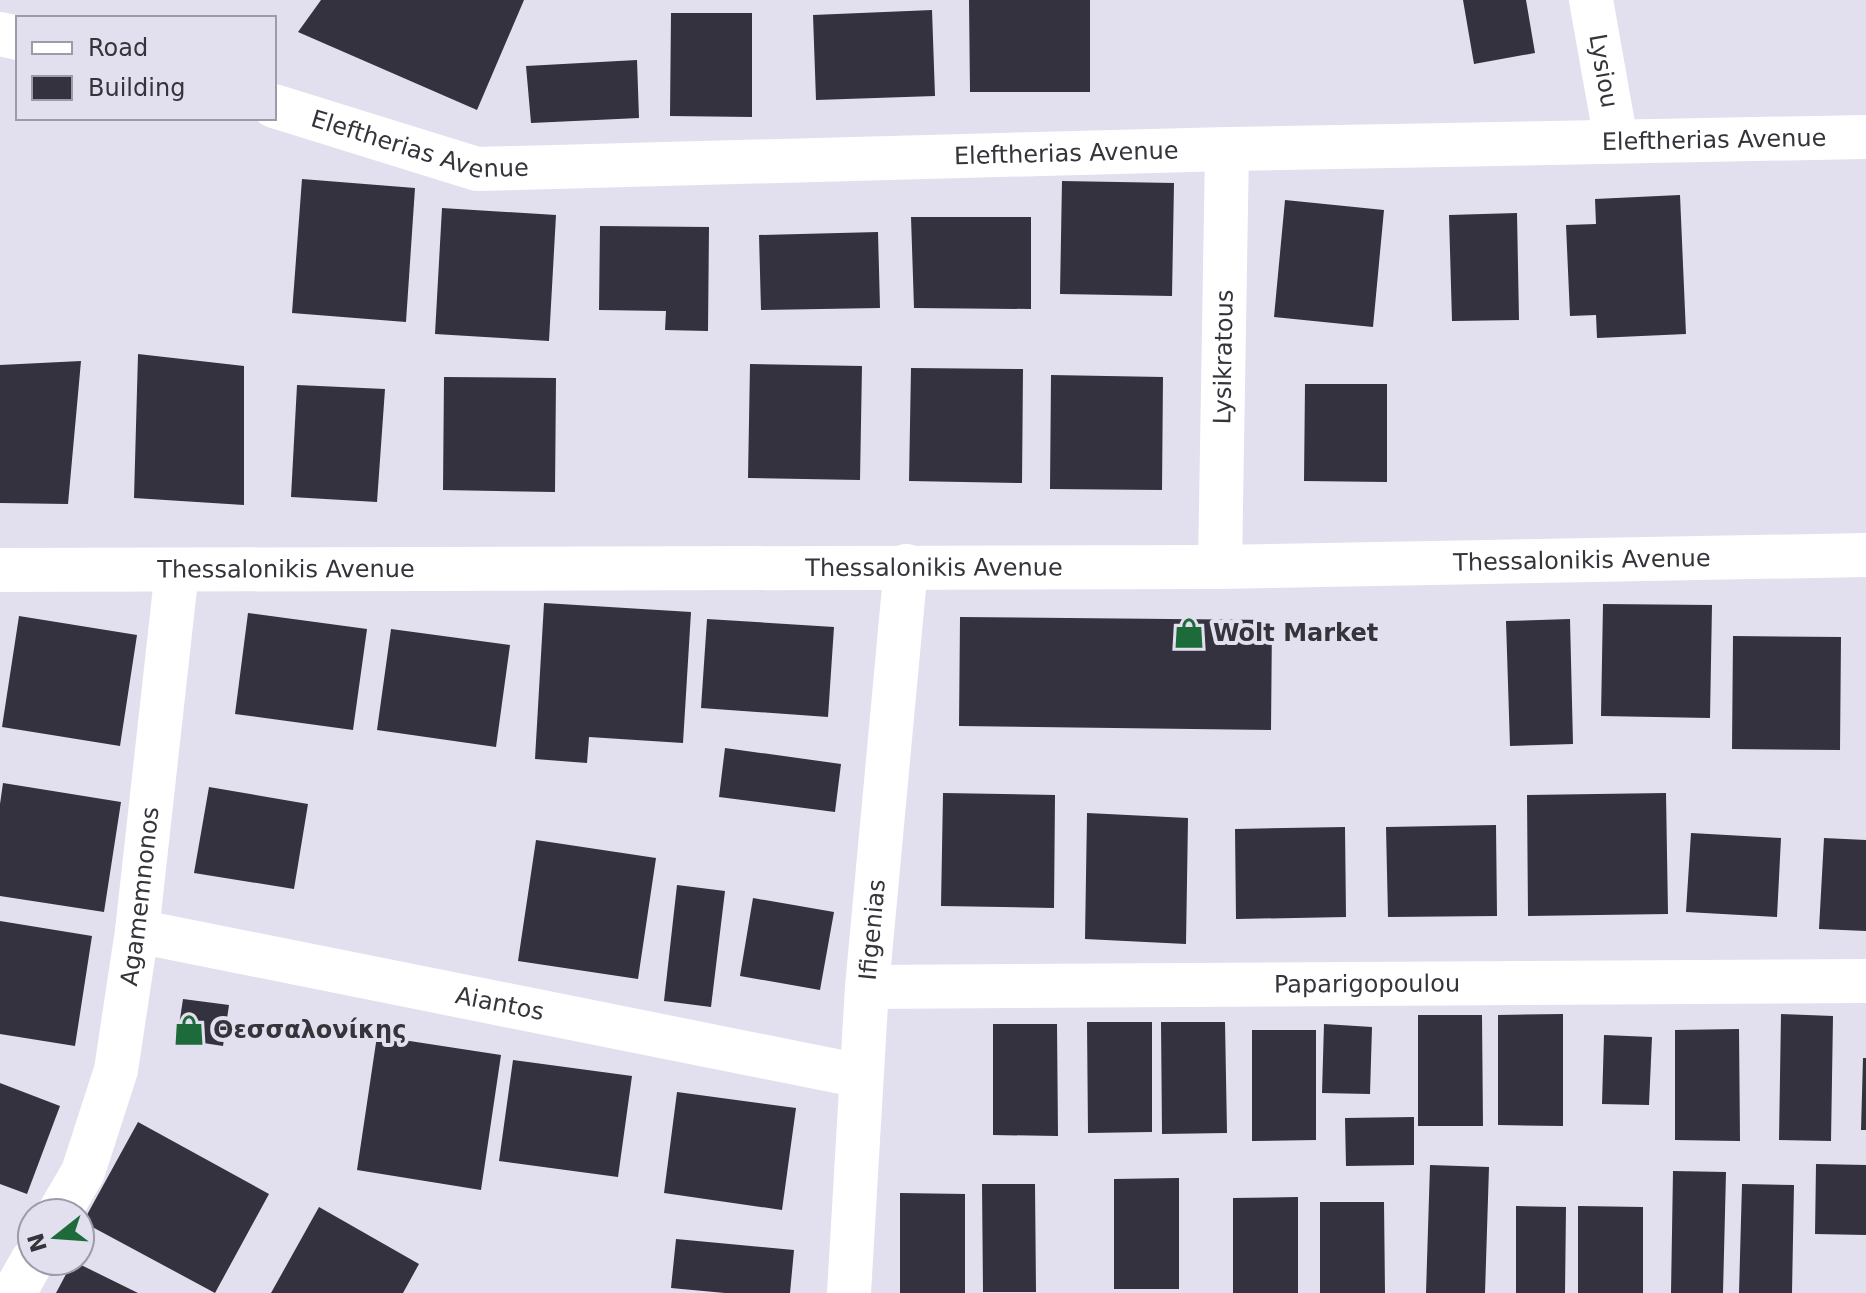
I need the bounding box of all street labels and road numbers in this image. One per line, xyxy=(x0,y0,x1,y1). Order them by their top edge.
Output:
street label: Lysiou xyxy=(1583,32,1624,110)
street label: Eleftherias Avenue xyxy=(308,104,529,184)
street label: Eleftherias Avenue xyxy=(1602,124,1827,156)
street label: Eleftherias Avenue xyxy=(954,136,1179,170)
street label: Lysikratous xyxy=(1208,289,1239,425)
street label: Thessalonikis Avenue xyxy=(1452,544,1711,577)
street label: Thessalonikis Avenue xyxy=(804,553,1063,582)
street label: Thessalonikis Avenue xyxy=(156,555,415,584)
street label: Agamemnonos xyxy=(115,805,165,988)
street label: Ifigenias xyxy=(854,878,891,982)
street label: Paparigopoulou xyxy=(1274,969,1460,999)
street label: Aiantos xyxy=(453,981,547,1026)

